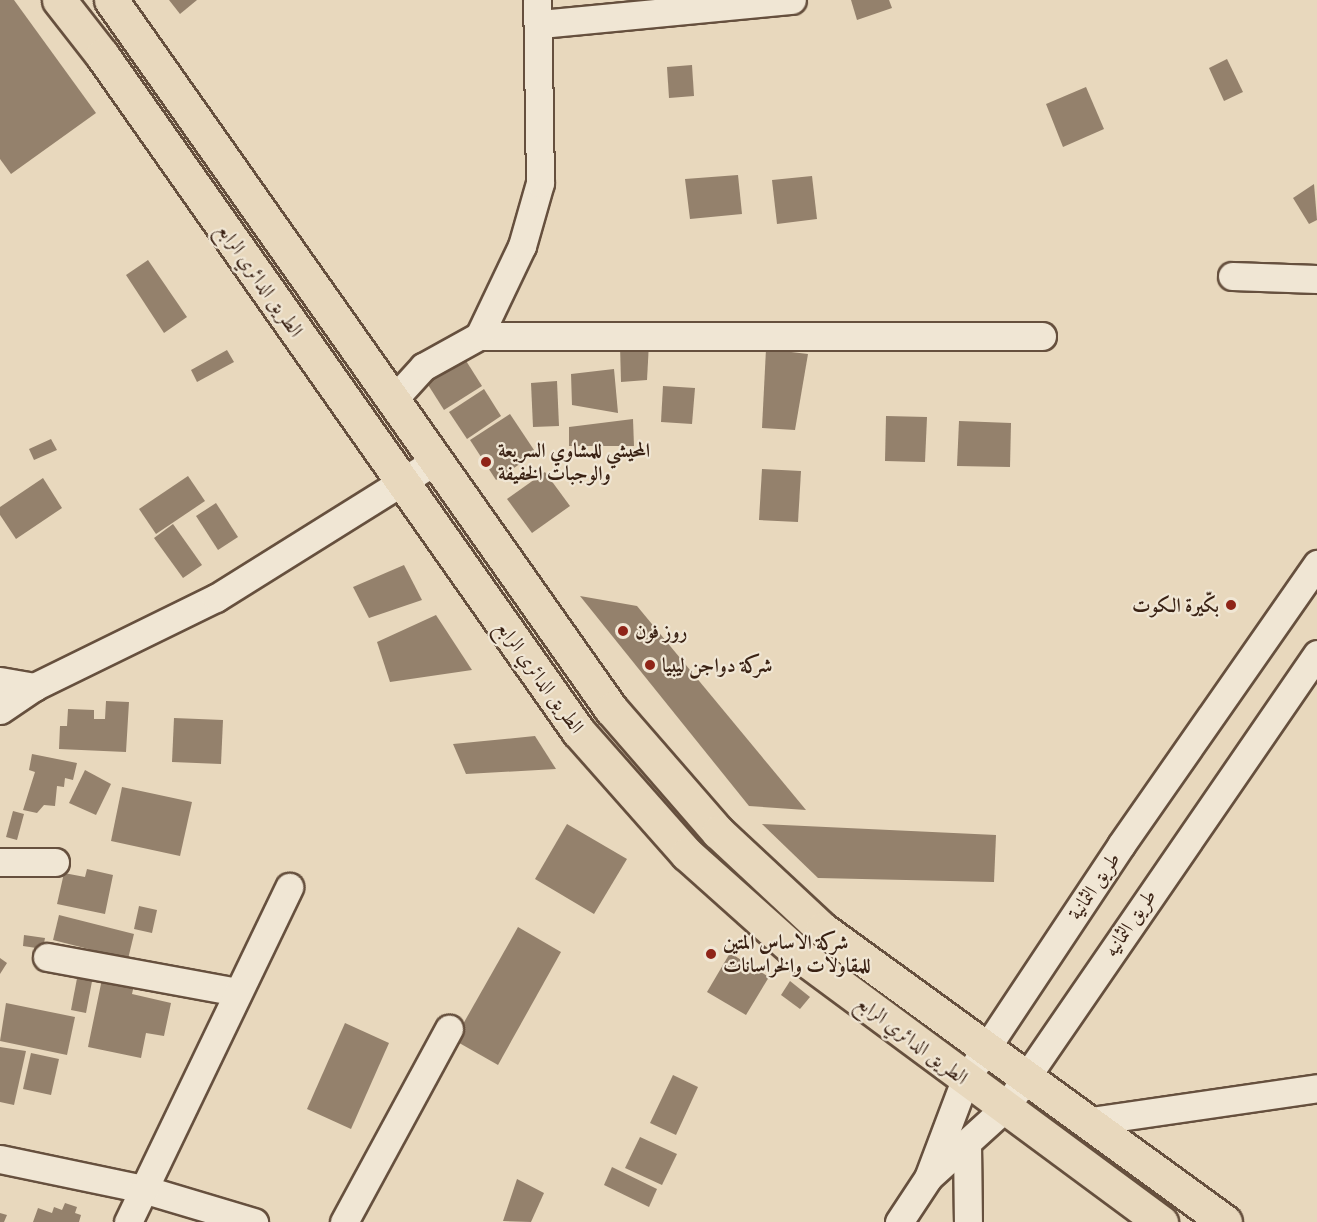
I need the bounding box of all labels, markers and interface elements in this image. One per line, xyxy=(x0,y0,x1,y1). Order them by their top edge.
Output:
street label: الطريق الدائري الرابع xyxy=(212,218,308,342)
place label: المحيشي للمشاوي السريعة والوجبات الخفيفة xyxy=(498,438,650,485)
marker: المحيشي للمشاوي السريعة والوجبات الخفيفة xyxy=(479,455,493,469)
place label: بكّيرة الكوت xyxy=(1132,593,1219,617)
marker: بكّيرة الكوت xyxy=(1224,598,1238,612)
street label: الطريق الدائري الرابع xyxy=(491,616,589,738)
place label: روز فون xyxy=(635,619,687,643)
marker: روز فون xyxy=(616,624,630,638)
place label: شركة دواجن ليبيا xyxy=(662,653,772,677)
marker: شركة دواجن ليبيا xyxy=(643,658,657,672)
street label: طريق الثمانية xyxy=(1063,848,1125,924)
street label: طريق الثمانيه xyxy=(1099,885,1161,961)
place label: شركة الاساس المتين للمقاولات والخراسانات xyxy=(723,930,870,977)
marker: شركة الاساس المتين للمقاولات والخراسانات xyxy=(704,947,718,961)
street label: الطريق الدائري الرابع xyxy=(851,990,973,1090)

